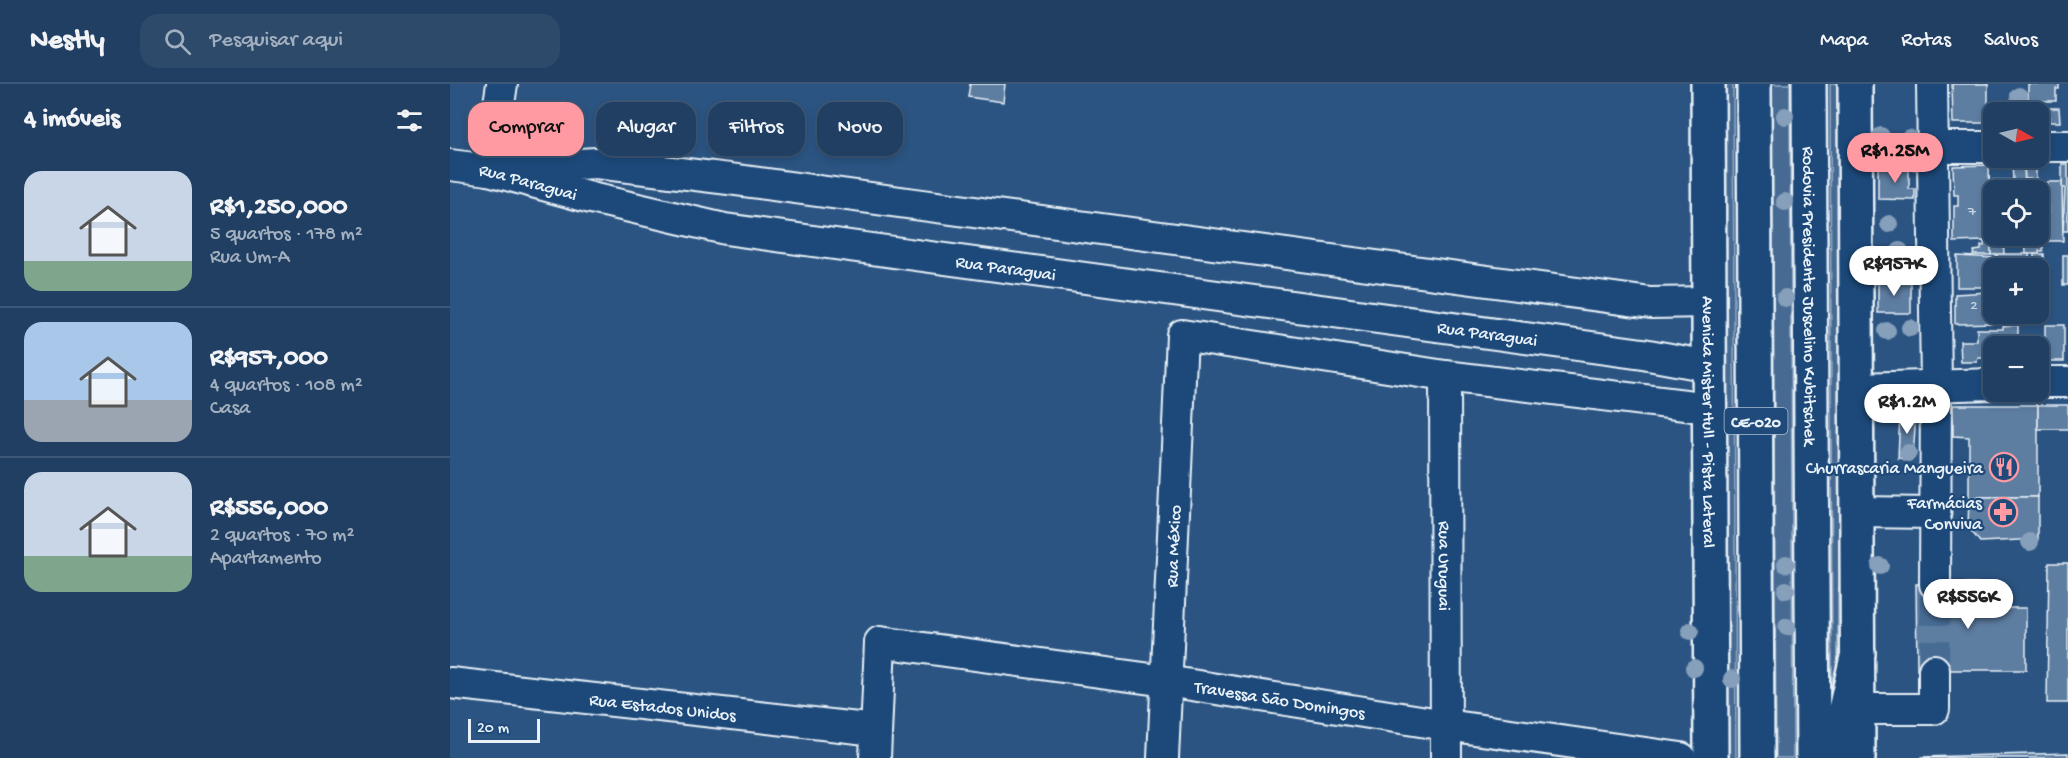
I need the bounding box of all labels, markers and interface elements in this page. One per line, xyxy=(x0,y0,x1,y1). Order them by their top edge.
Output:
search box xyxy=(140,14,560,68)
text: Nestly xyxy=(30,25,104,58)
icon: search xyxy=(161,25,194,58)
text: Pesquisar aqui xyxy=(209,28,343,54)
text: Mapa xyxy=(1820,29,1868,54)
text: Rotas xyxy=(1901,29,1951,54)
text: Salvos xyxy=(1984,29,2038,54)
chip: Comprar xyxy=(468,102,584,156)
chip: Alugar xyxy=(596,102,696,156)
chip: Filtros xyxy=(708,102,805,156)
chip: Novo xyxy=(817,102,903,156)
north arrow xyxy=(1983,102,2049,168)
map controls xyxy=(1983,102,2049,402)
icon: filters xyxy=(393,104,426,137)
text: 4 imóveis xyxy=(24,105,120,136)
pin: R$1.25M xyxy=(1840,133,1950,184)
text: R$1.25M xyxy=(1861,141,1929,164)
street label: Rodovia Presidente Juscelino Kubitschek xyxy=(1796,146,1819,448)
street label: Rua Paraguai xyxy=(478,161,579,207)
button: locate xyxy=(1983,180,2049,246)
text: R$1,250,000 xyxy=(210,193,348,224)
icon: home xyxy=(72,195,144,267)
house number: 7 xyxy=(1967,203,1977,221)
text: 5 quartos · 178 m² xyxy=(210,224,363,247)
pin: R$957K xyxy=(1845,246,1943,297)
text: Rua Um-A xyxy=(210,247,290,270)
street label: Rua Paraguai xyxy=(954,252,1057,287)
text: R$957K xyxy=(1863,254,1925,277)
button: + xyxy=(1983,258,2049,324)
street label: Avenida Mister Hull - Pista Lateral xyxy=(1696,296,1718,548)
house number: 2 xyxy=(1970,297,1978,315)
street label: Rua Paraguai xyxy=(1436,318,1539,353)
button: − xyxy=(1983,336,2049,402)
text: R$957,000 xyxy=(210,344,328,375)
icon: home xyxy=(72,346,144,418)
text: 4 quartos · 108 m² xyxy=(210,375,363,398)
pin: R$1.2M xyxy=(1858,384,1956,435)
text: R$1.2M xyxy=(1878,392,1936,415)
text: Casa xyxy=(210,398,250,421)
road number: CE-020 xyxy=(1724,408,1788,434)
restaurant icon: Churrascaria Mangueira xyxy=(1988,451,2020,483)
place label: Churrascaria Mangueira xyxy=(1806,459,1984,480)
text: R$556,000 xyxy=(210,494,328,525)
place label: Farmácias Conviva xyxy=(1906,494,1983,536)
icon: home xyxy=(72,496,144,568)
pharmacy icon: Farmácias Conviva xyxy=(1987,496,2019,528)
street label: Rua México xyxy=(1163,504,1187,588)
street label: Rua Uruguai xyxy=(1432,521,1454,611)
text: 2 quartos · 70 m² xyxy=(210,525,354,548)
text: Apartamento xyxy=(210,548,322,571)
pin: R$556K xyxy=(1919,579,2017,630)
text: R$556K xyxy=(1937,587,1999,610)
street label: Travessa São Domingos xyxy=(1192,677,1368,725)
street label: Rua Estados Unidos xyxy=(588,690,738,728)
scale bar xyxy=(468,716,540,744)
text: 20 m xyxy=(477,720,509,739)

